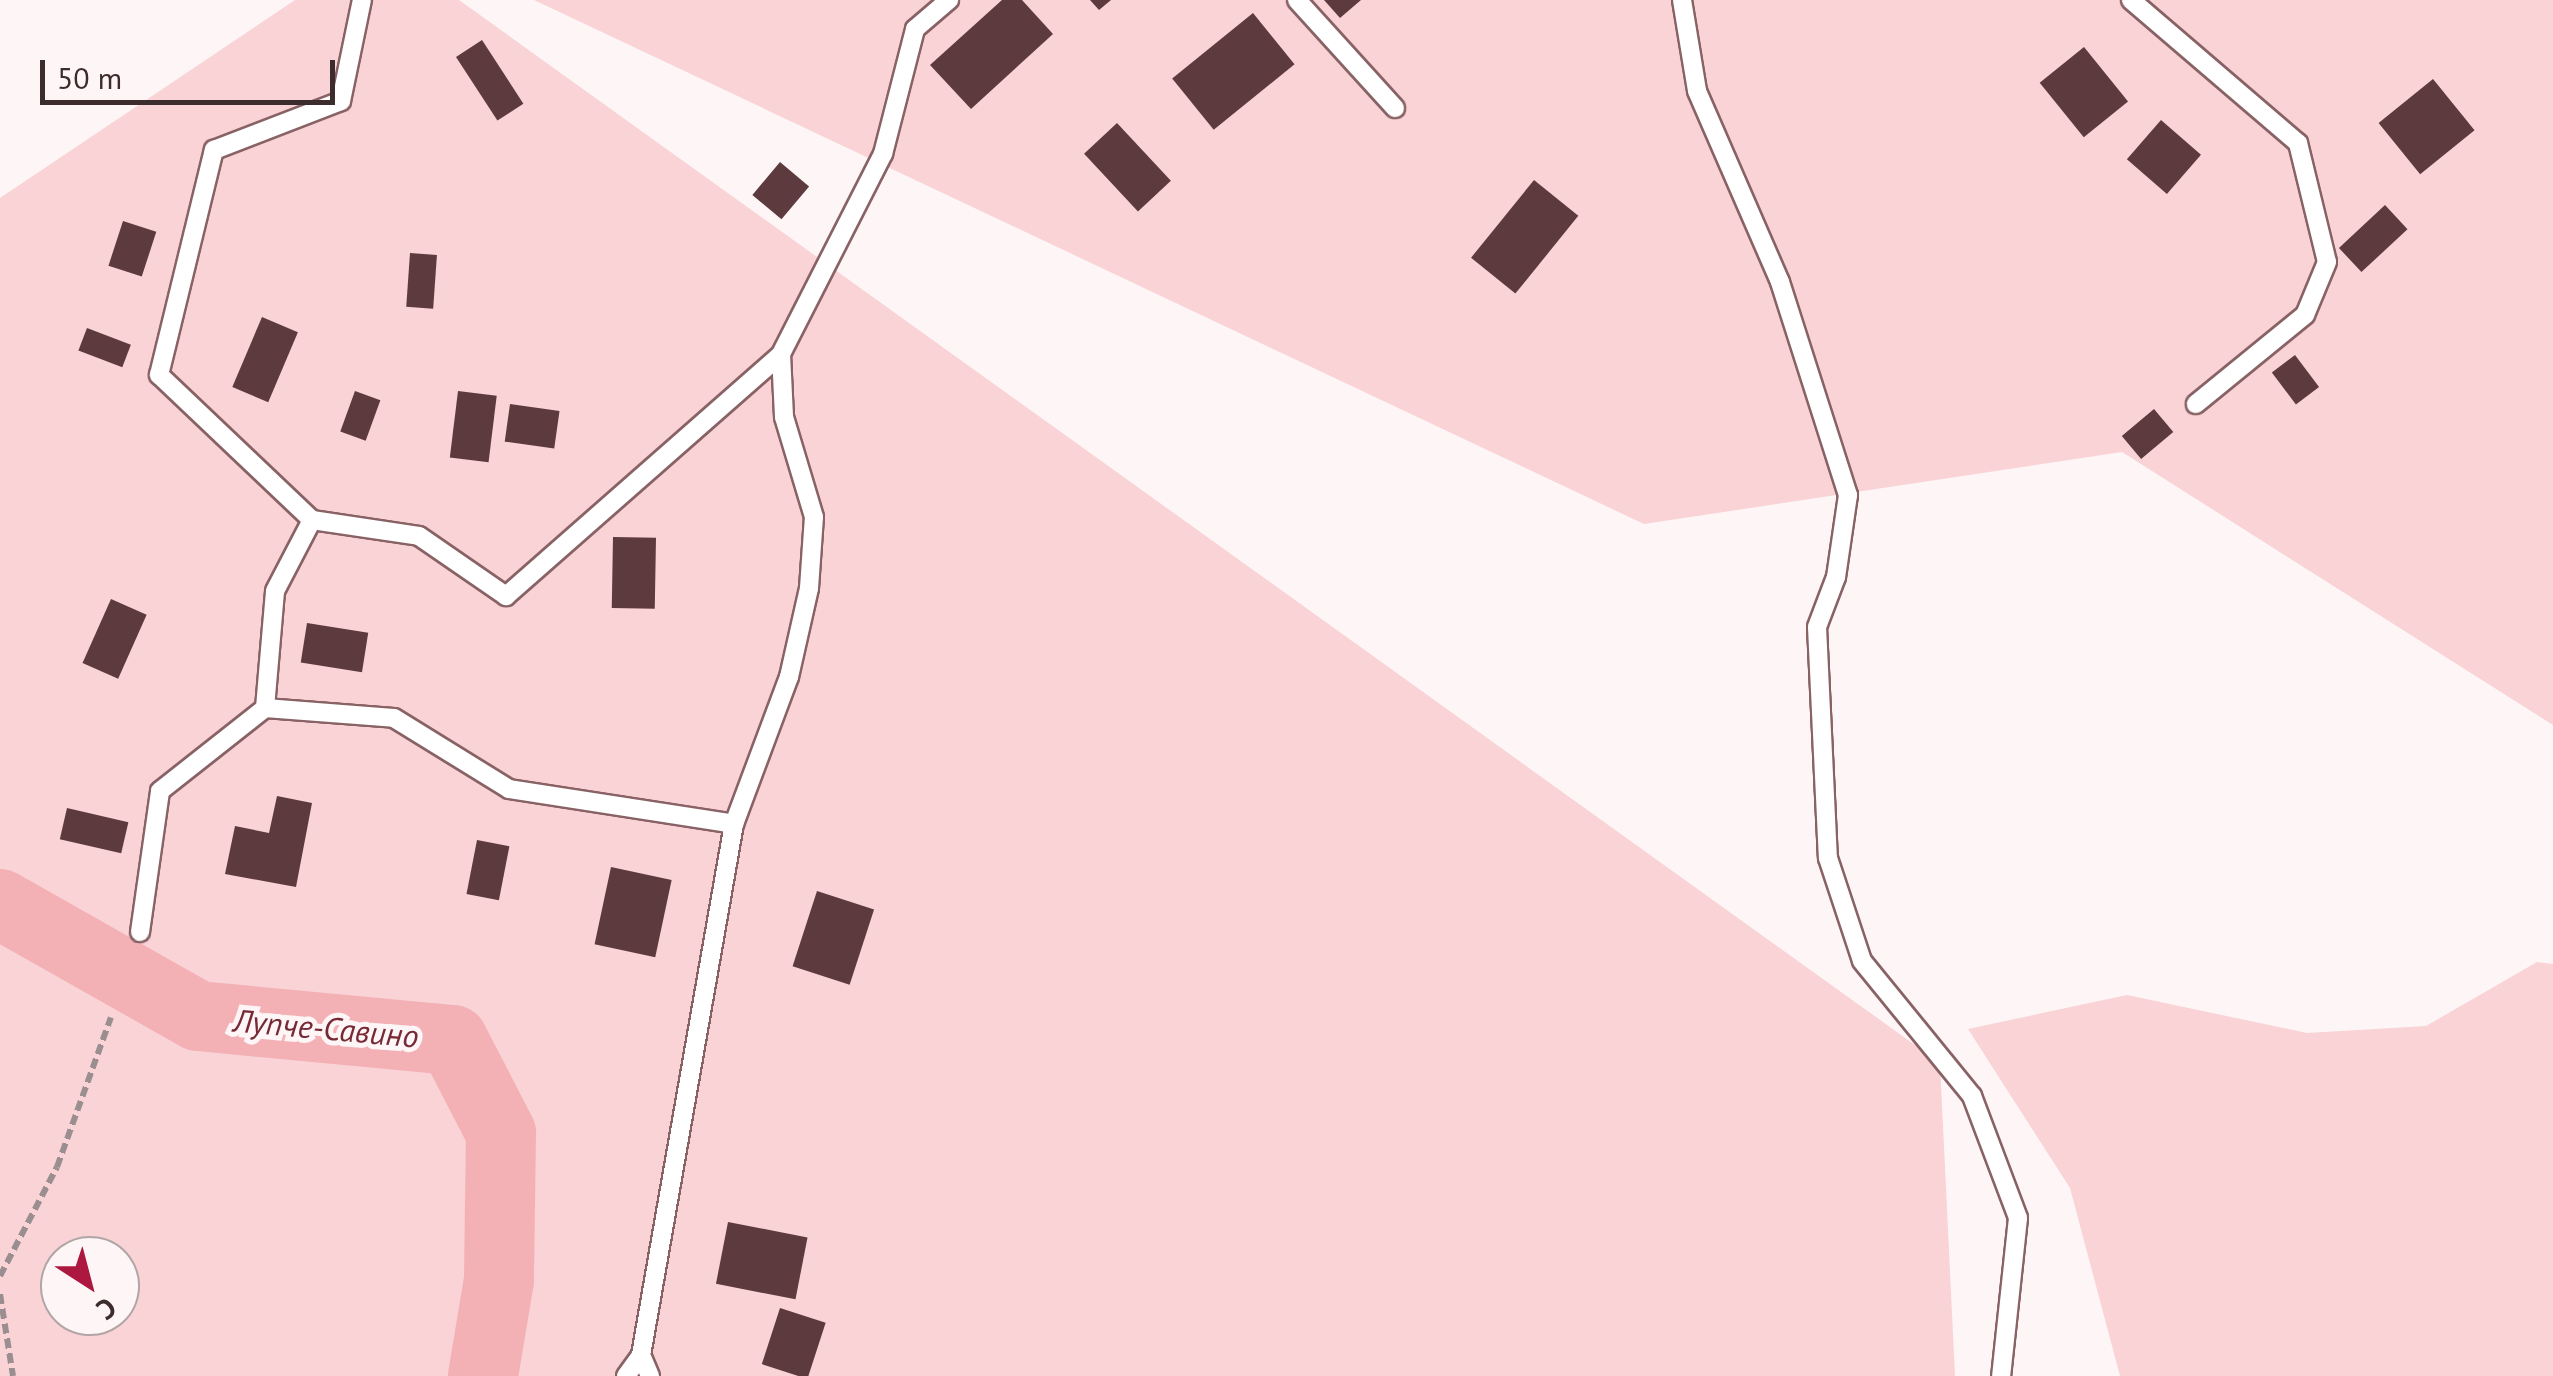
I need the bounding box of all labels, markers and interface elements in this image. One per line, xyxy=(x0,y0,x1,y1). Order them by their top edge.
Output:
scale bar xyxy=(45,40,340,102)
text: 50 m xyxy=(57,58,122,97)
water label: Лупче-Савино xyxy=(232,1001,420,1055)
north arrow xyxy=(40,1236,140,1336)
text: С xyxy=(90,1289,124,1329)

